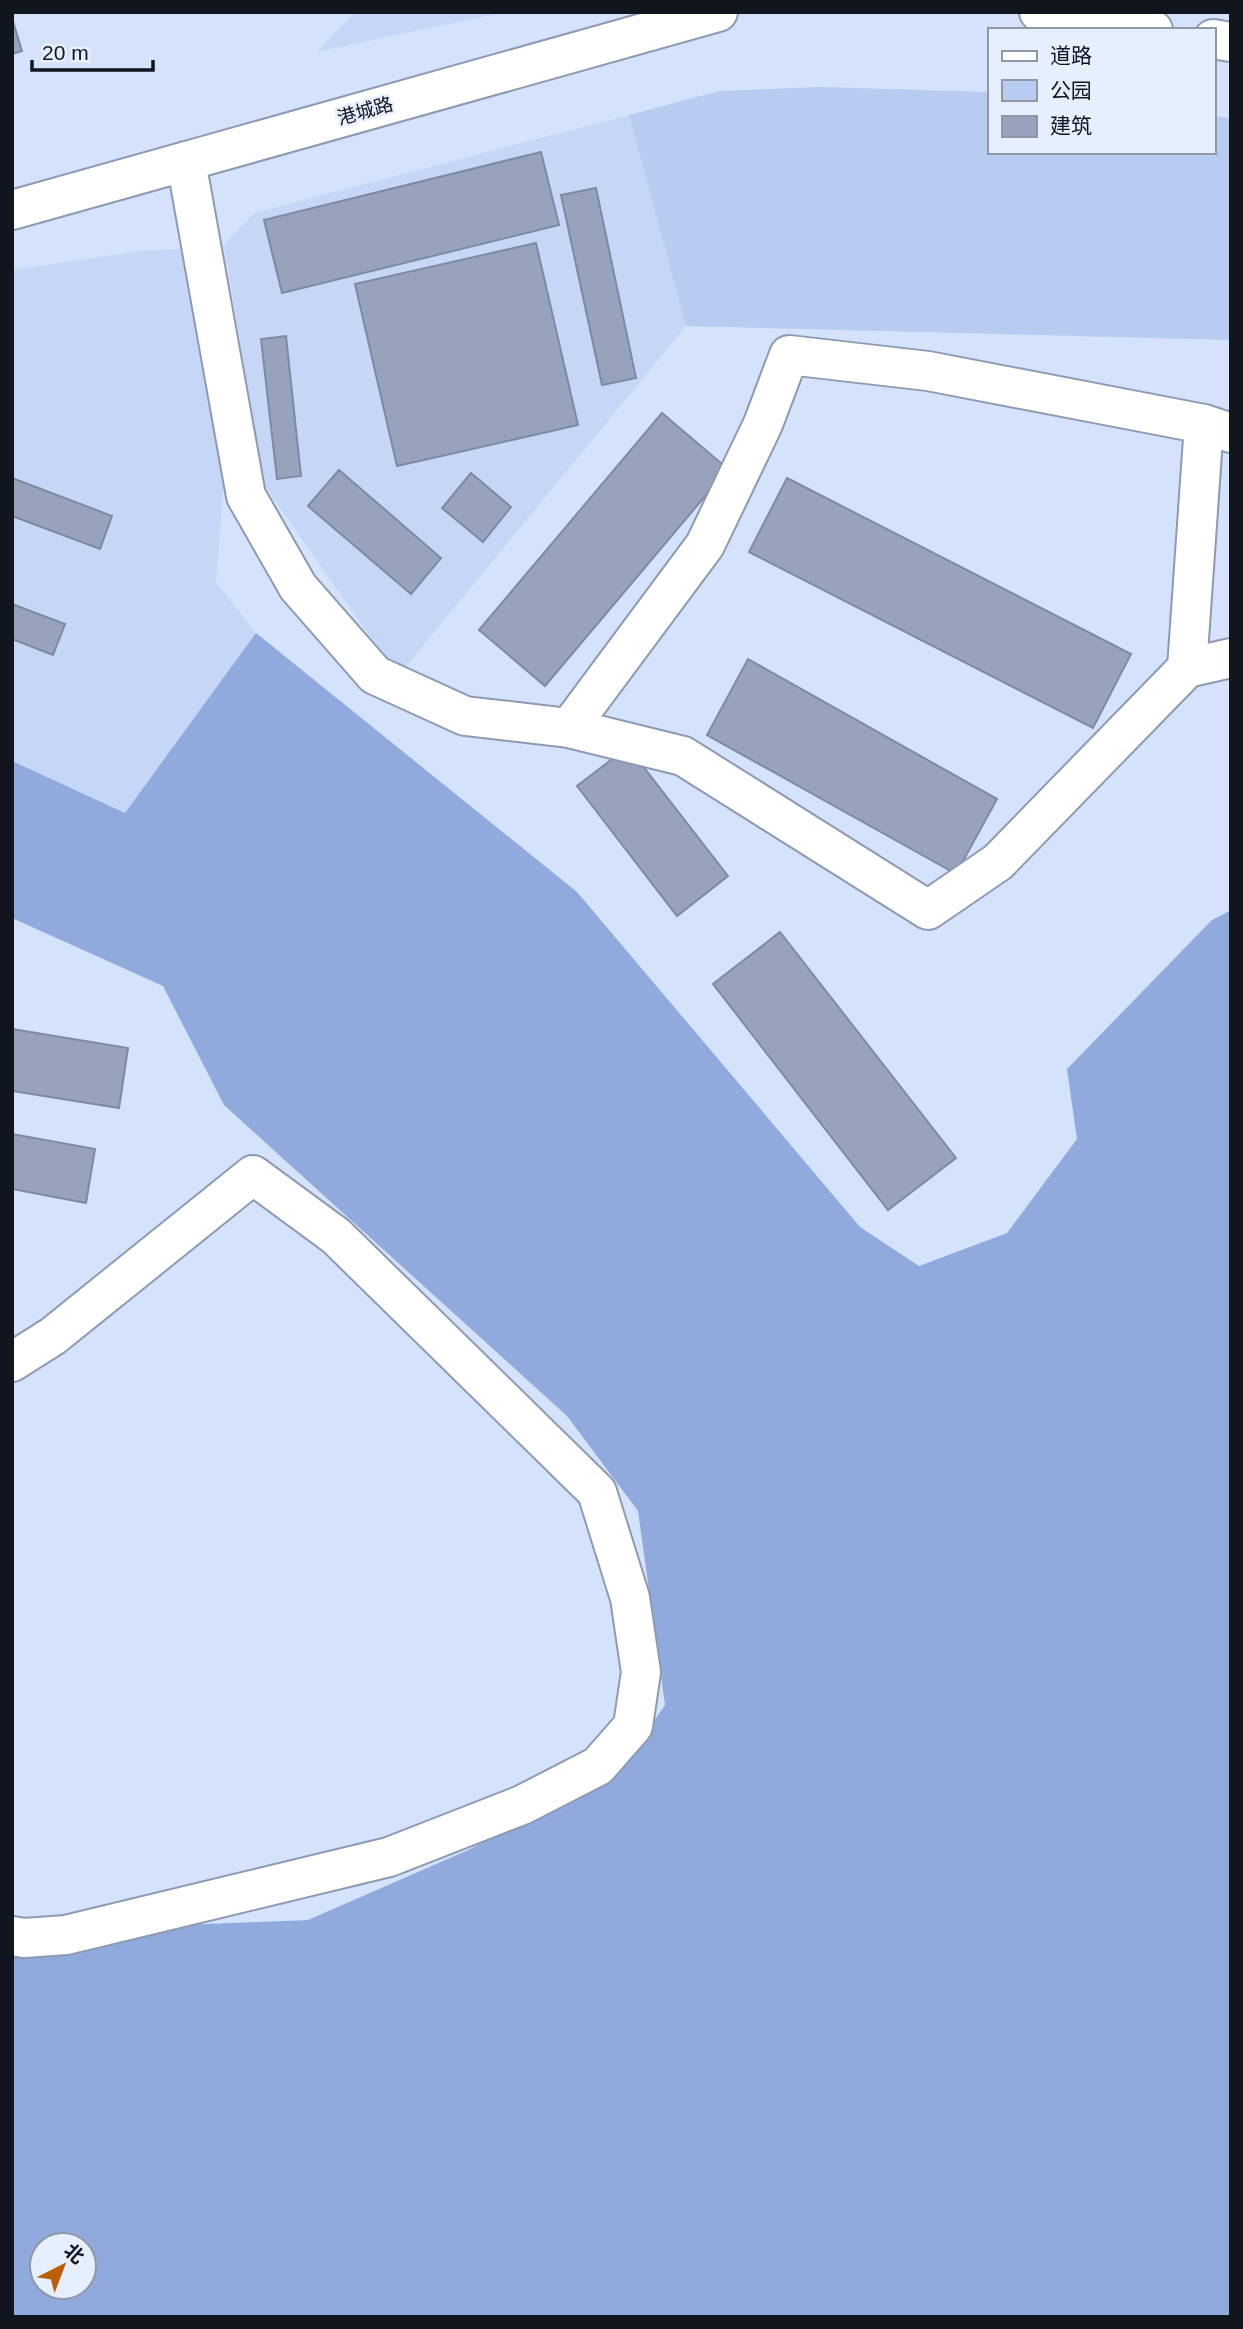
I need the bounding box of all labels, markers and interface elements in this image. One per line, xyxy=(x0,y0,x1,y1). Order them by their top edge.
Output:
scale bar xyxy=(32,28,152,72)
legend xyxy=(988,28,1215,154)
text: 20 m xyxy=(42,41,89,64)
text: 道路 xyxy=(1050,44,1092,67)
text: 公园 xyxy=(1050,79,1092,102)
street label: 港城路 xyxy=(335,93,395,129)
text: 建筑 xyxy=(1050,114,1092,137)
north arrow xyxy=(28,2231,98,2301)
text: 北 xyxy=(60,2240,88,2268)

